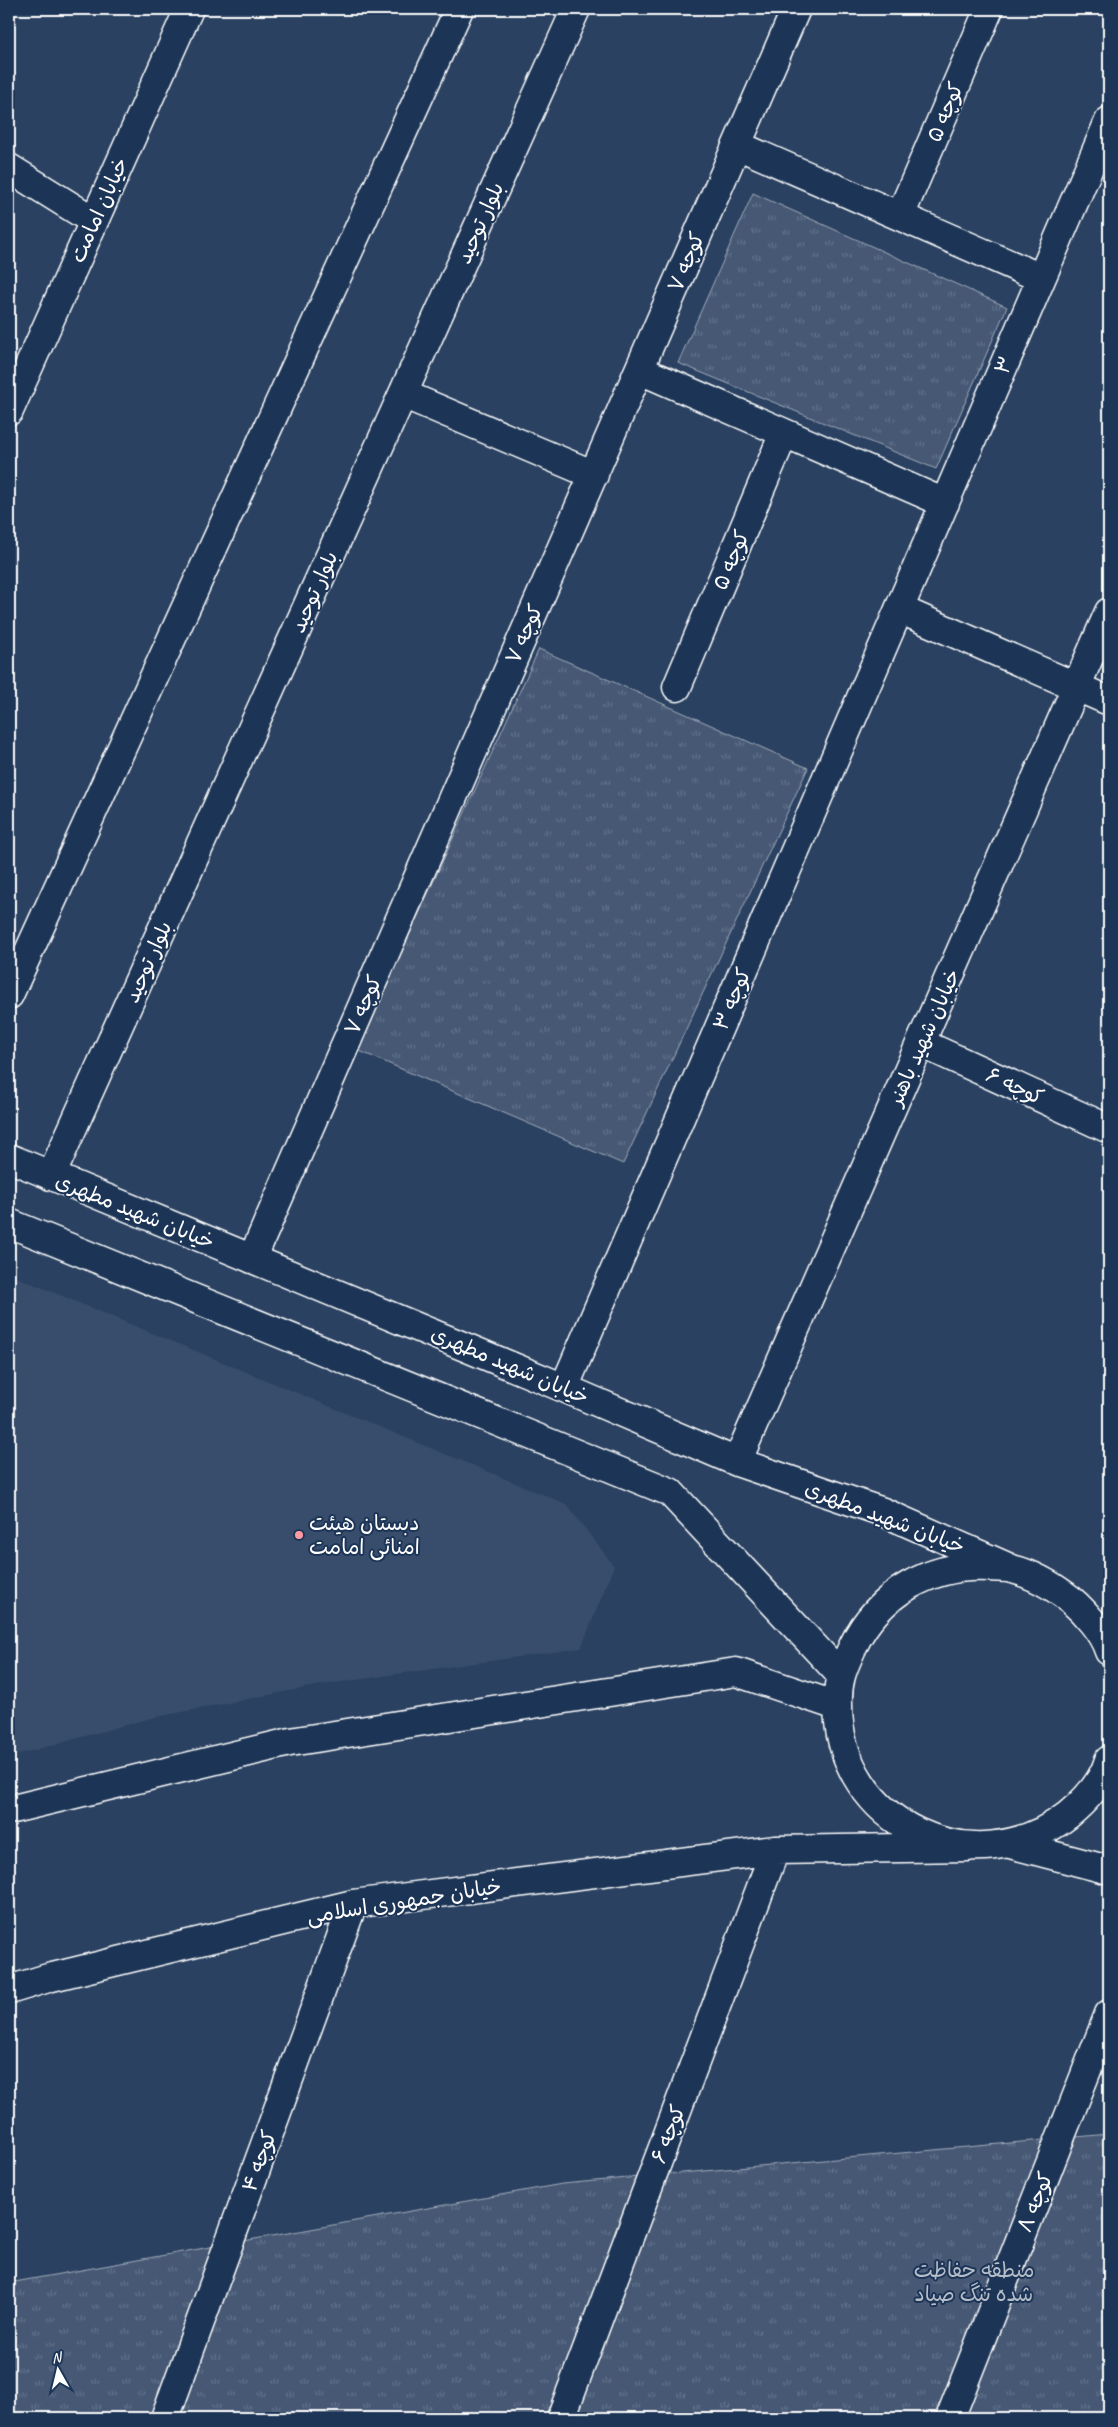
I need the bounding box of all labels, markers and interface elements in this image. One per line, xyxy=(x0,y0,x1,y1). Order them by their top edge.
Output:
street label: کوچه ۵ xyxy=(921,78,969,146)
street label: خیابان امامت xyxy=(64,153,134,267)
street label: بلوار توحید xyxy=(450,178,510,268)
street label: کوچه ۷ xyxy=(662,228,710,296)
street label: ۳ xyxy=(989,352,1019,378)
street label: کوچه ۵ xyxy=(707,526,755,594)
street label: بلوار توحید xyxy=(284,547,344,637)
street label: کوچه ۷ xyxy=(499,600,549,668)
street label: بلوار توحید xyxy=(118,917,178,1007)
street label: کوچه ۳ xyxy=(707,964,757,1034)
street label: خیابان شهید باهنر xyxy=(881,965,966,1111)
street label: کوچه ۷ xyxy=(338,971,388,1039)
street label: کوچه ۶ xyxy=(982,1061,1048,1111)
street label: خیابان شهید مطهری xyxy=(52,1167,218,1255)
street label: خیابان شهید مطهری xyxy=(427,1320,593,1410)
street label: خیابان شهید مطهری xyxy=(801,1475,969,1559)
place label: دبستان هیئت امنائی امامت xyxy=(309,1510,420,1561)
marker: دبستان هیئت امنائی امامت xyxy=(293,1529,305,1541)
street label: خیابان جمهوری اسلامی xyxy=(305,1873,503,1930)
street label: کوچه ۶ xyxy=(645,2101,691,2167)
street label: کوچه ۴ xyxy=(236,2127,282,2195)
street label: کوچه ۸ xyxy=(1011,2168,1059,2236)
park label: منطقه حفاظت شده تنگ صیاد xyxy=(914,2257,1034,2307)
north arrow xyxy=(32,2344,82,2394)
text: N xyxy=(51,2348,64,2367)

